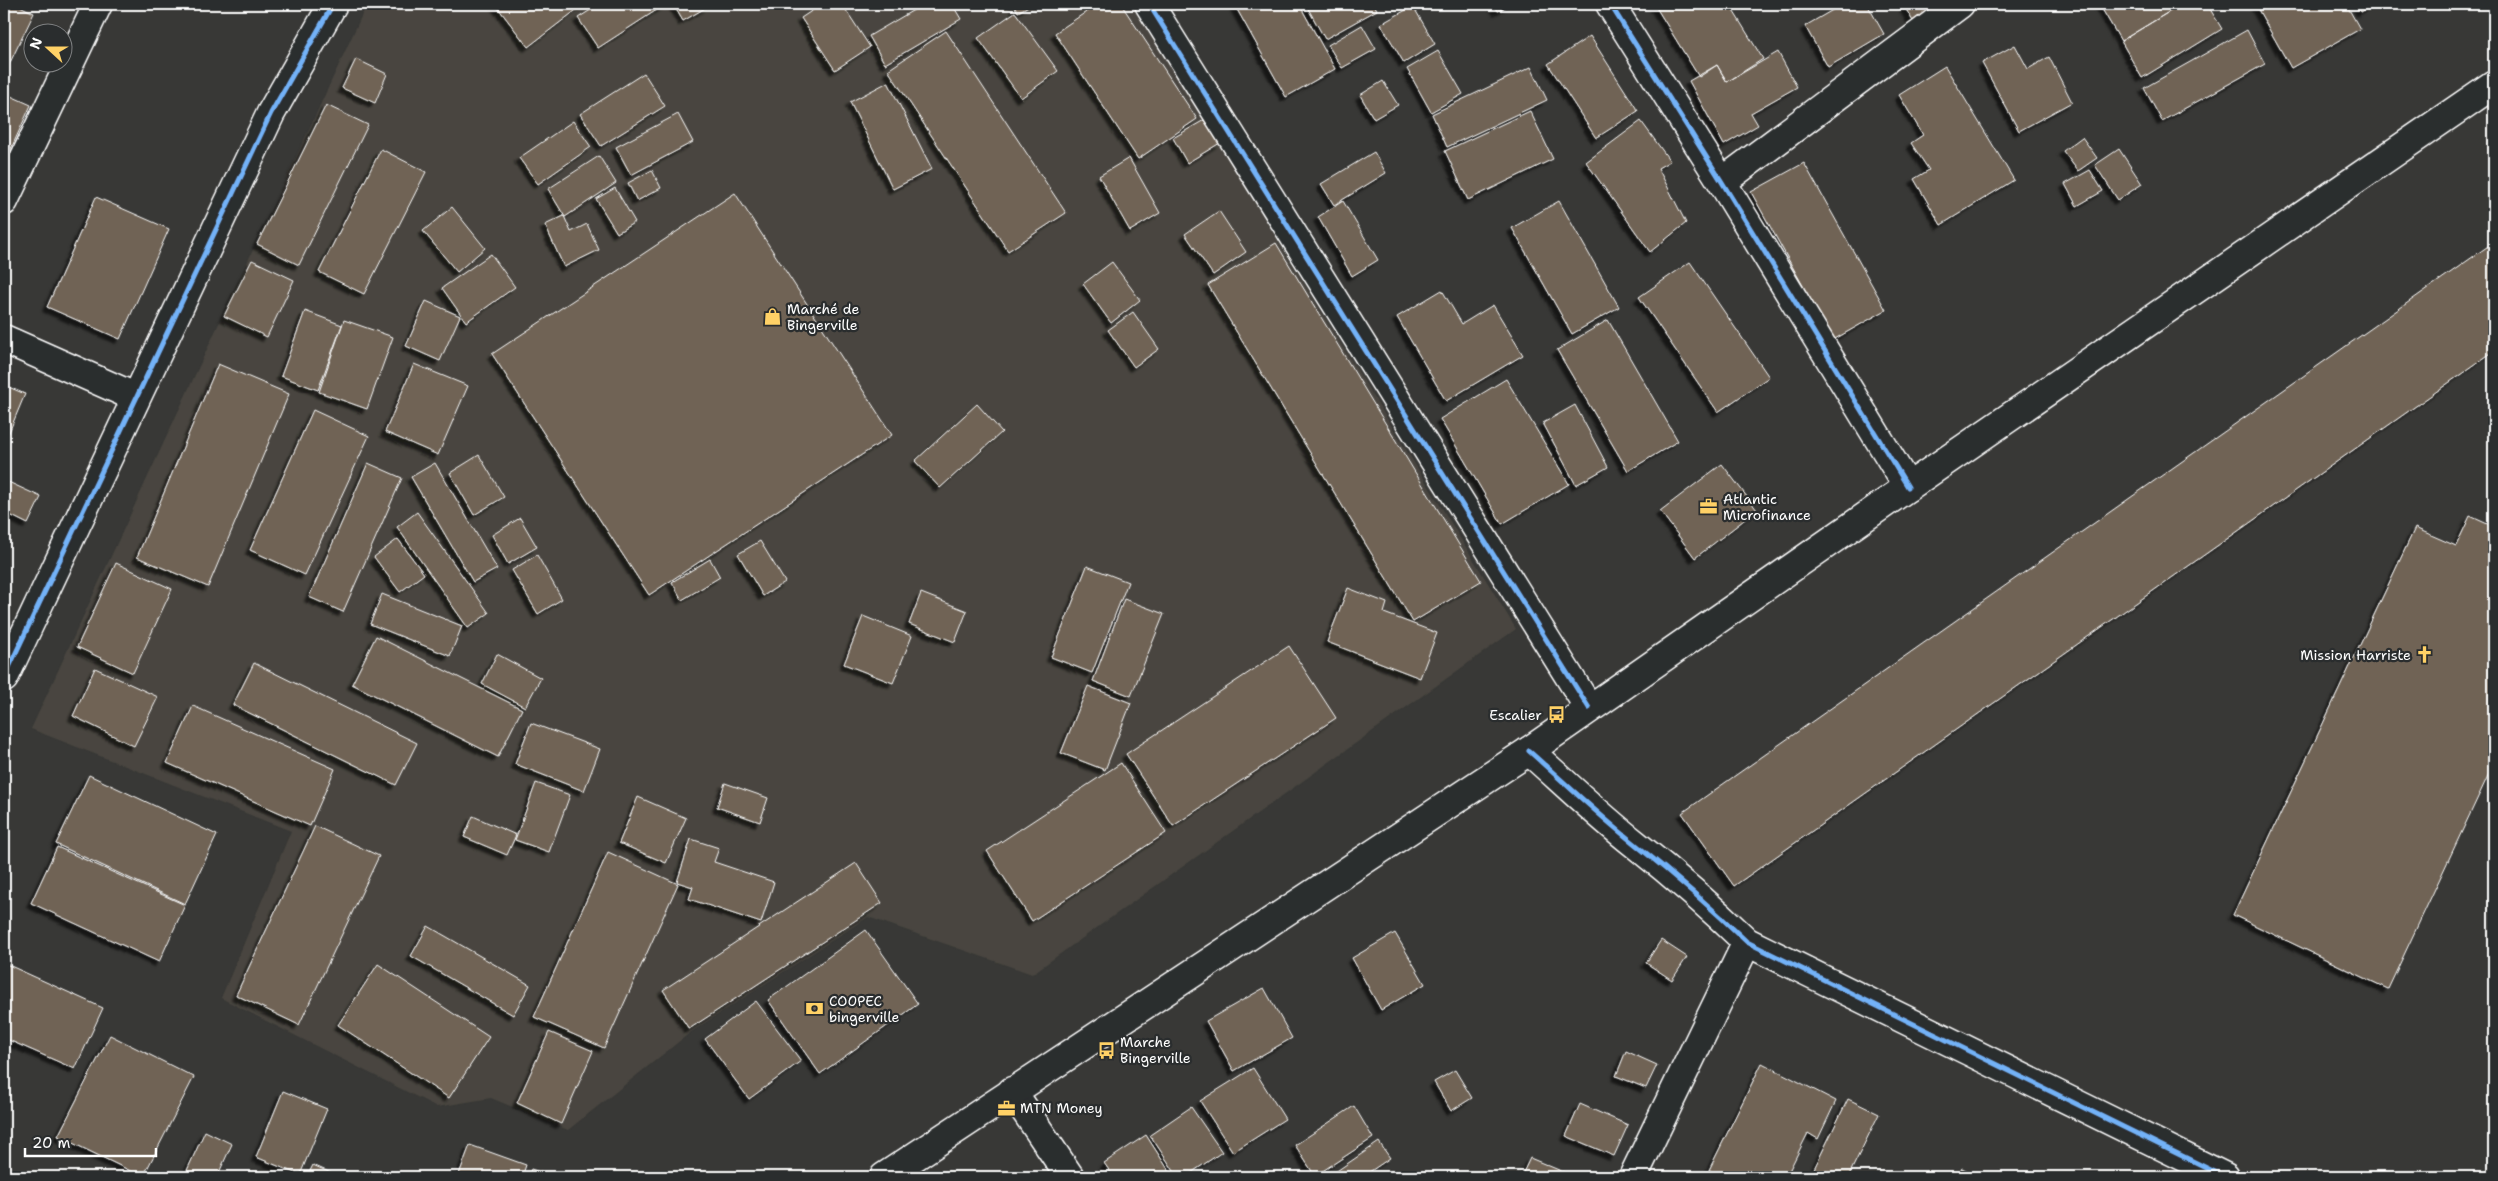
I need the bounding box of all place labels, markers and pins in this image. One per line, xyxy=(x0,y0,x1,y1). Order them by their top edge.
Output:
place label: Marché de Bingerville xyxy=(787,300,860,334)
shop icon: Marché de Bingerville xyxy=(763,307,783,327)
place label: Atlantic Microfinance xyxy=(1723,490,1811,524)
office icon: Atlantic Microfinance xyxy=(1699,497,1719,517)
church icon: Mission Harriste xyxy=(2415,645,2435,665)
place label: Mission Harriste xyxy=(2300,646,2411,664)
bus stop icon: Escalier xyxy=(1546,705,1566,725)
place label: Escalier xyxy=(1489,706,1542,724)
place label: CO0PEC bingerville xyxy=(829,992,900,1026)
bank icon: CO0PEC bingerville xyxy=(805,999,825,1019)
place label: Marche Bingerville xyxy=(1120,1033,1191,1067)
bus stop icon: Marche Bingerville xyxy=(1096,1040,1116,1060)
office icon: MTN Money xyxy=(996,1098,1016,1118)
place label: MTN Money xyxy=(1020,1099,1103,1117)

